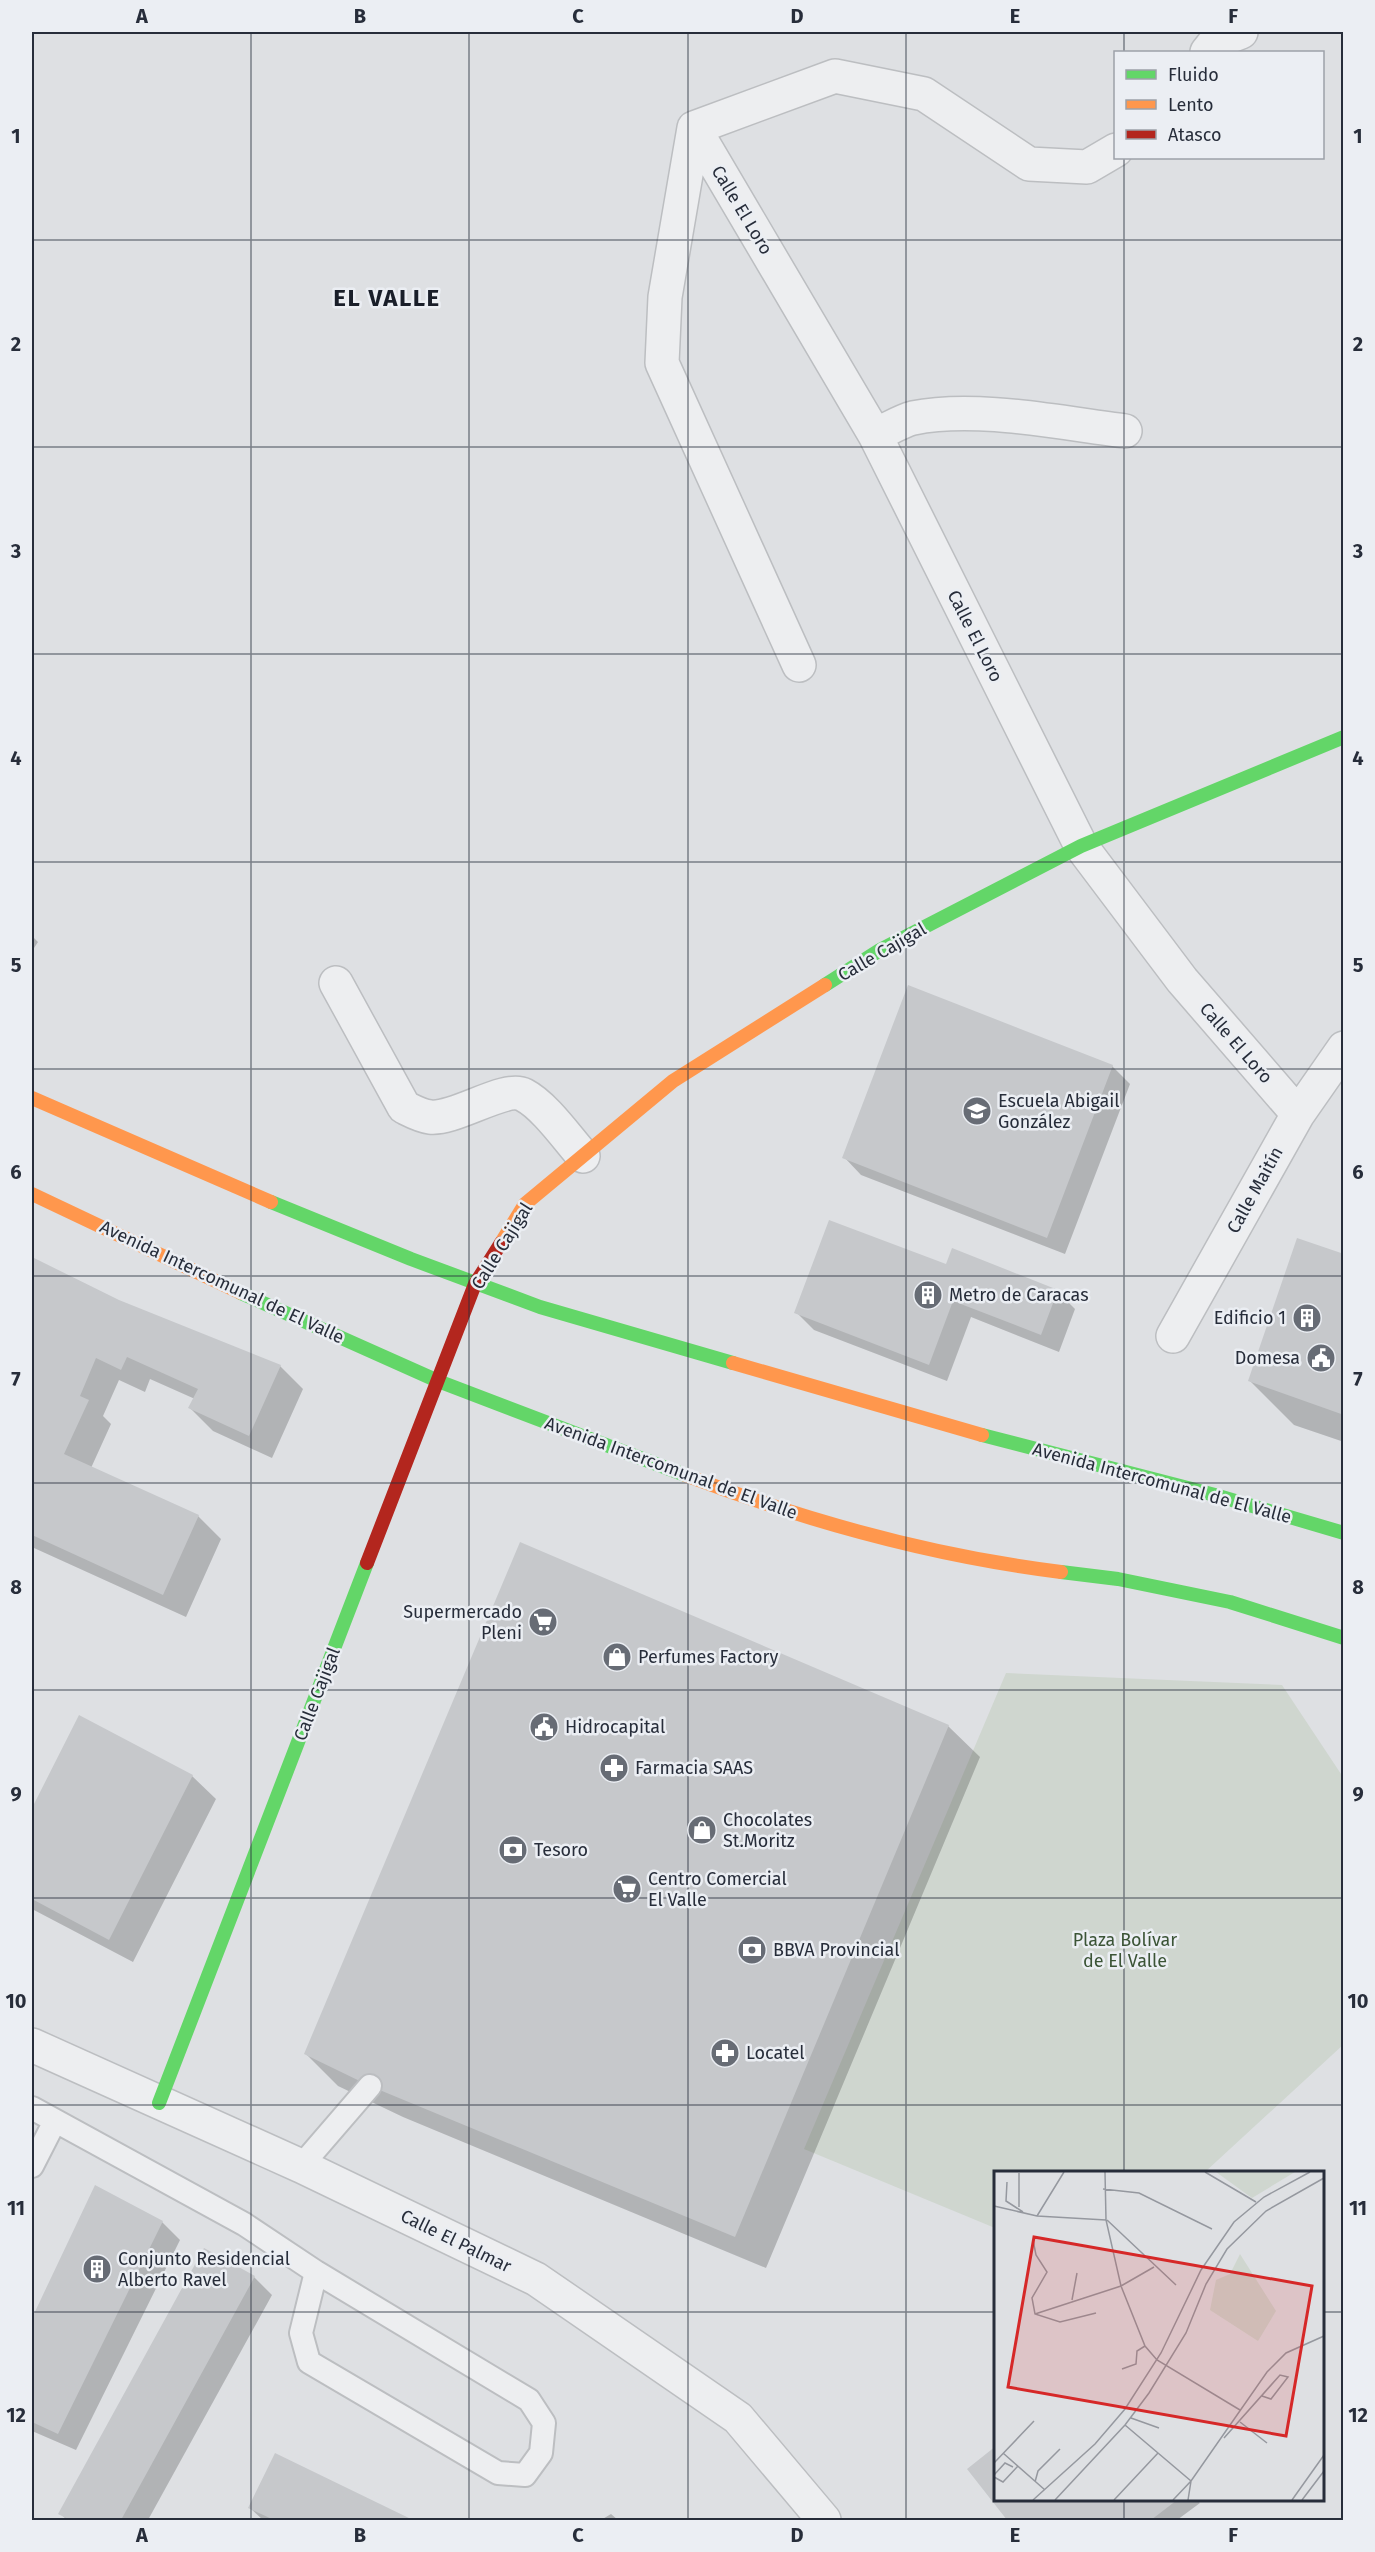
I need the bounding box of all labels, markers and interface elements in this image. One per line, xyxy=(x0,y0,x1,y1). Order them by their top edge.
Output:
text: A xyxy=(135,4,149,28)
text: B xyxy=(354,4,366,28)
text: C xyxy=(572,4,584,28)
text: D xyxy=(790,4,804,28)
text: E xyxy=(1010,4,1020,28)
text: F xyxy=(1228,4,1238,28)
legend xyxy=(1114,51,1324,159)
text: Fluido xyxy=(1168,64,1219,86)
text: Lento xyxy=(1168,94,1214,116)
text: 1 xyxy=(11,124,21,148)
text: Atasco xyxy=(1168,124,1221,146)
text: 1 xyxy=(1353,124,1363,148)
street label: Calle El Loro xyxy=(707,161,777,259)
district label: EL VALLE xyxy=(333,284,441,312)
text: 2 xyxy=(11,332,21,356)
text: 2 xyxy=(1353,332,1363,356)
text: 3 xyxy=(10,539,21,563)
text: 3 xyxy=(1352,539,1363,563)
street label: Calle El Loro xyxy=(942,586,1008,686)
text: 4 xyxy=(10,746,22,770)
text: 4 xyxy=(1352,746,1364,770)
street label: Calle Cajigal xyxy=(834,918,930,986)
text: 5 xyxy=(11,953,22,977)
text: 5 xyxy=(1353,953,1364,977)
street label: Calle El Loro xyxy=(1195,998,1277,1088)
place label: Escuela Abigail González xyxy=(998,1090,1120,1133)
school or university icon: Escuela Abigail González xyxy=(961,1095,993,1127)
street label: Calle Maitín xyxy=(1222,1143,1288,1237)
text: 6 xyxy=(10,1160,22,1184)
text: 6 xyxy=(1352,1160,1364,1184)
street label: Calle Cajigal xyxy=(467,1199,537,1293)
street label: Avenida Intercomunal de El Valle xyxy=(96,1216,348,1348)
building icon: Metro de Caracas xyxy=(912,1279,944,1311)
place label: Metro de Caracas xyxy=(949,1284,1089,1306)
building icon: Edificio 1 xyxy=(1291,1302,1323,1334)
place label: Edificio 1 xyxy=(1214,1307,1286,1329)
public building icon: Domesa xyxy=(1305,1342,1337,1374)
place label: Domesa xyxy=(1235,1347,1300,1369)
text: 7 xyxy=(11,1367,21,1391)
text: 7 xyxy=(1353,1367,1363,1391)
street label: Avenida Intercomunal de El Valle xyxy=(542,1412,800,1524)
street label: Avenida Intercomunal de El Valle xyxy=(1030,1438,1294,1528)
text: 8 xyxy=(10,1575,22,1599)
text: 8 xyxy=(1352,1575,1364,1599)
place label: Supermercado Pleni xyxy=(403,1601,522,1644)
supermarket icon: Supermercado Pleni xyxy=(527,1606,559,1638)
shop icon: Perfumes Factory xyxy=(601,1641,633,1673)
street label: Calle Cajigal xyxy=(289,1644,345,1744)
place label: Perfumes Factory xyxy=(638,1646,778,1668)
public building icon: Hidrocapital xyxy=(528,1711,560,1743)
place label: Hidrocapital xyxy=(565,1716,665,1738)
pharmacy icon: Farmacia SAAS xyxy=(598,1752,630,1784)
place label: Farmacia SAAS xyxy=(635,1757,753,1779)
text: 9 xyxy=(10,1782,22,1806)
text: 9 xyxy=(1352,1782,1364,1806)
place label: Chocolates St.Moritz xyxy=(723,1809,812,1852)
shop icon: Chocolates St.Moritz xyxy=(686,1814,718,1846)
bank icon: Tesoro xyxy=(497,1834,529,1866)
place label: Tesoro xyxy=(534,1839,588,1861)
place label: Centro Comercial El Valle xyxy=(648,1868,787,1911)
supermarket icon: Centro Comercial El Valle xyxy=(611,1873,643,1905)
park label: Plaza Bolívar de El Valle xyxy=(1073,1929,1177,1972)
bank icon: BBVA Provincial xyxy=(736,1934,768,1966)
place label: BBVA Provincial xyxy=(773,1939,899,1961)
text: 10 xyxy=(6,1989,26,2013)
text: 10 xyxy=(1348,1989,1368,2013)
pharmacy icon: Locatel xyxy=(709,2037,741,2069)
place label: Locatel xyxy=(746,2042,805,2064)
inset map xyxy=(994,2171,1324,2501)
text: 11 xyxy=(7,2196,25,2220)
text: 11 xyxy=(1349,2196,1367,2220)
street label: Calle El Palmar xyxy=(397,2205,515,2277)
place label: Conjunto Residencial Alberto Ravel xyxy=(118,2248,290,2291)
building icon: Conjunto Residencial Alberto Ravel xyxy=(81,2253,113,2285)
text: 12 xyxy=(6,2403,26,2427)
text: 12 xyxy=(1348,2403,1368,2427)
text: A xyxy=(135,2523,149,2547)
text: B xyxy=(354,2523,366,2547)
text: C xyxy=(572,2523,584,2547)
text: D xyxy=(790,2523,804,2547)
text: E xyxy=(1010,2523,1020,2547)
text: F xyxy=(1228,2523,1238,2547)

